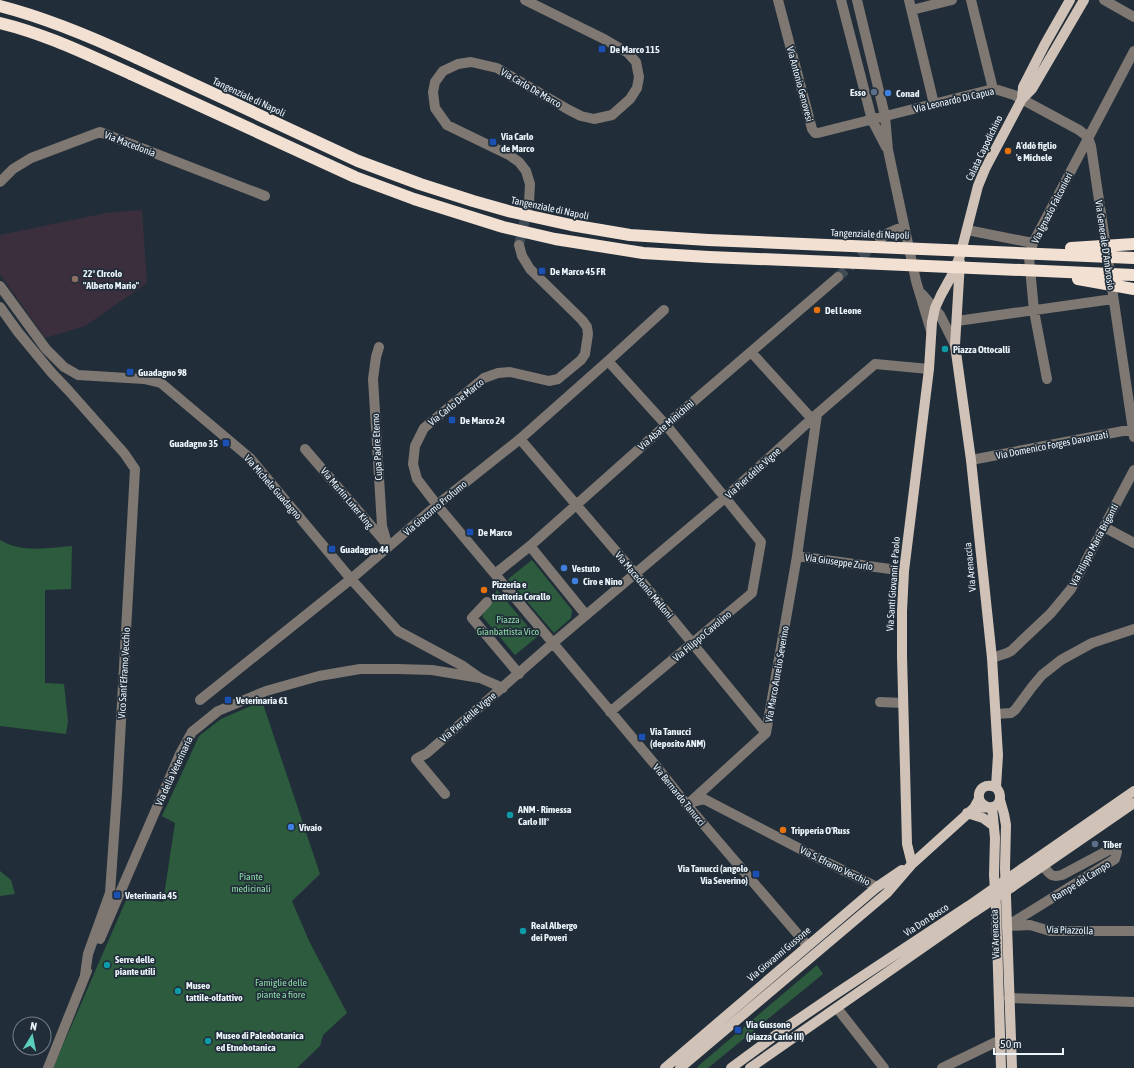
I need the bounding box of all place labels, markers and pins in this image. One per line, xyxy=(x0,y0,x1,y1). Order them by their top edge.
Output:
marker: De Marco 115 xyxy=(597,44,607,54)
place label: De Marco 115 xyxy=(610,44,660,55)
place label: Esso xyxy=(850,87,866,98)
marker: Esso xyxy=(869,87,879,97)
marker: Conad xyxy=(883,88,893,98)
place label: Conad xyxy=(896,88,920,99)
place label: Via Carlo de Marco xyxy=(500,131,535,154)
marker: Via Carlo de Marco xyxy=(488,137,498,147)
place label: A'ddò figlio 'e Michele xyxy=(1015,140,1057,163)
marker: A'ddò figlio 'e Michele xyxy=(1003,146,1013,156)
marker: De Marco 45 FR xyxy=(537,266,547,276)
place label: De Marco 45 FR xyxy=(550,266,605,277)
place label: 22° CIrcolo "Alberto Mario" xyxy=(83,268,140,291)
marker: 22° CIrcolo "Alberto Mario" xyxy=(70,274,80,284)
marker: Del Leone xyxy=(812,305,822,315)
place label: Del Leone xyxy=(825,305,862,316)
marker: Piazza Ottocalli xyxy=(940,344,950,354)
place label: Piazza Ottocalli xyxy=(953,344,1010,355)
marker: Guadagno 98 xyxy=(125,367,135,377)
place label: Guadagno 98 xyxy=(138,367,187,378)
marker: De Marco 24 xyxy=(447,415,457,425)
place label: De Marco 24 xyxy=(460,415,505,426)
place label: Guadagno 35 xyxy=(169,438,218,449)
marker: Guadagno 35 xyxy=(221,438,231,448)
marker: De Marco xyxy=(465,527,475,537)
place label: De Marco xyxy=(478,527,513,538)
marker: Guadagno 44 xyxy=(327,544,337,554)
place label: Guadagno 44 xyxy=(340,544,389,555)
marker: Vestuto xyxy=(559,563,569,573)
place label: Vestuto xyxy=(571,563,600,574)
marker: Ciro e Nino xyxy=(570,576,580,586)
place label: Ciro e Nino xyxy=(583,576,623,587)
place label: Pizzeria e trattoria Corallo xyxy=(491,579,551,602)
marker: Pizzeria e trattoria Corallo xyxy=(479,585,489,595)
marker: Veterinaria 61 xyxy=(223,695,233,705)
place label: Veterinaria 61 xyxy=(235,695,288,706)
place label: Via Tanucci (deposito ANM) xyxy=(649,726,706,749)
marker: Via Tanucci (deposito ANM) xyxy=(637,732,647,742)
place label: ANM - Rimessa Carlo III° xyxy=(517,804,572,827)
marker: ANM - Rimessa Carlo III° xyxy=(505,810,515,820)
marker: Vivaio xyxy=(286,822,296,832)
place label: Vivaio xyxy=(298,822,322,833)
marker: Tripperia O'Russ xyxy=(778,825,788,835)
place label: Tripperia O'Russ xyxy=(791,825,850,836)
marker: Tiber xyxy=(1090,839,1100,849)
place label: Tiber xyxy=(1103,839,1123,850)
place label: Via Tanucci (angolo Via Severino) xyxy=(677,863,748,886)
marker: Via Tanucci (angolo Via Severino) xyxy=(751,869,761,879)
marker: Veterinaria 45 xyxy=(112,890,122,900)
place label: Veterinaria 45 xyxy=(124,890,177,901)
place label: Real Albergo dei Poveri xyxy=(531,920,578,943)
marker: Real Albergo dei Poveri xyxy=(518,926,528,936)
place label: Serre delle piante utili xyxy=(115,954,155,977)
marker: Serre delle piante utili xyxy=(102,960,112,970)
place label: Museo tattile-olfattivo xyxy=(185,980,243,1003)
marker: Museo tattile-olfattivo xyxy=(173,986,183,996)
place label: Via Gussone (piazza Carlo III) xyxy=(745,1019,804,1042)
marker: Via Gussone (piazza Carlo III) xyxy=(733,1025,743,1035)
place label: Museo di Paleobotanica ed Etnobotanica xyxy=(216,1030,304,1053)
marker: Museo di Paleobotanica ed Etnobotanica xyxy=(203,1036,213,1046)

